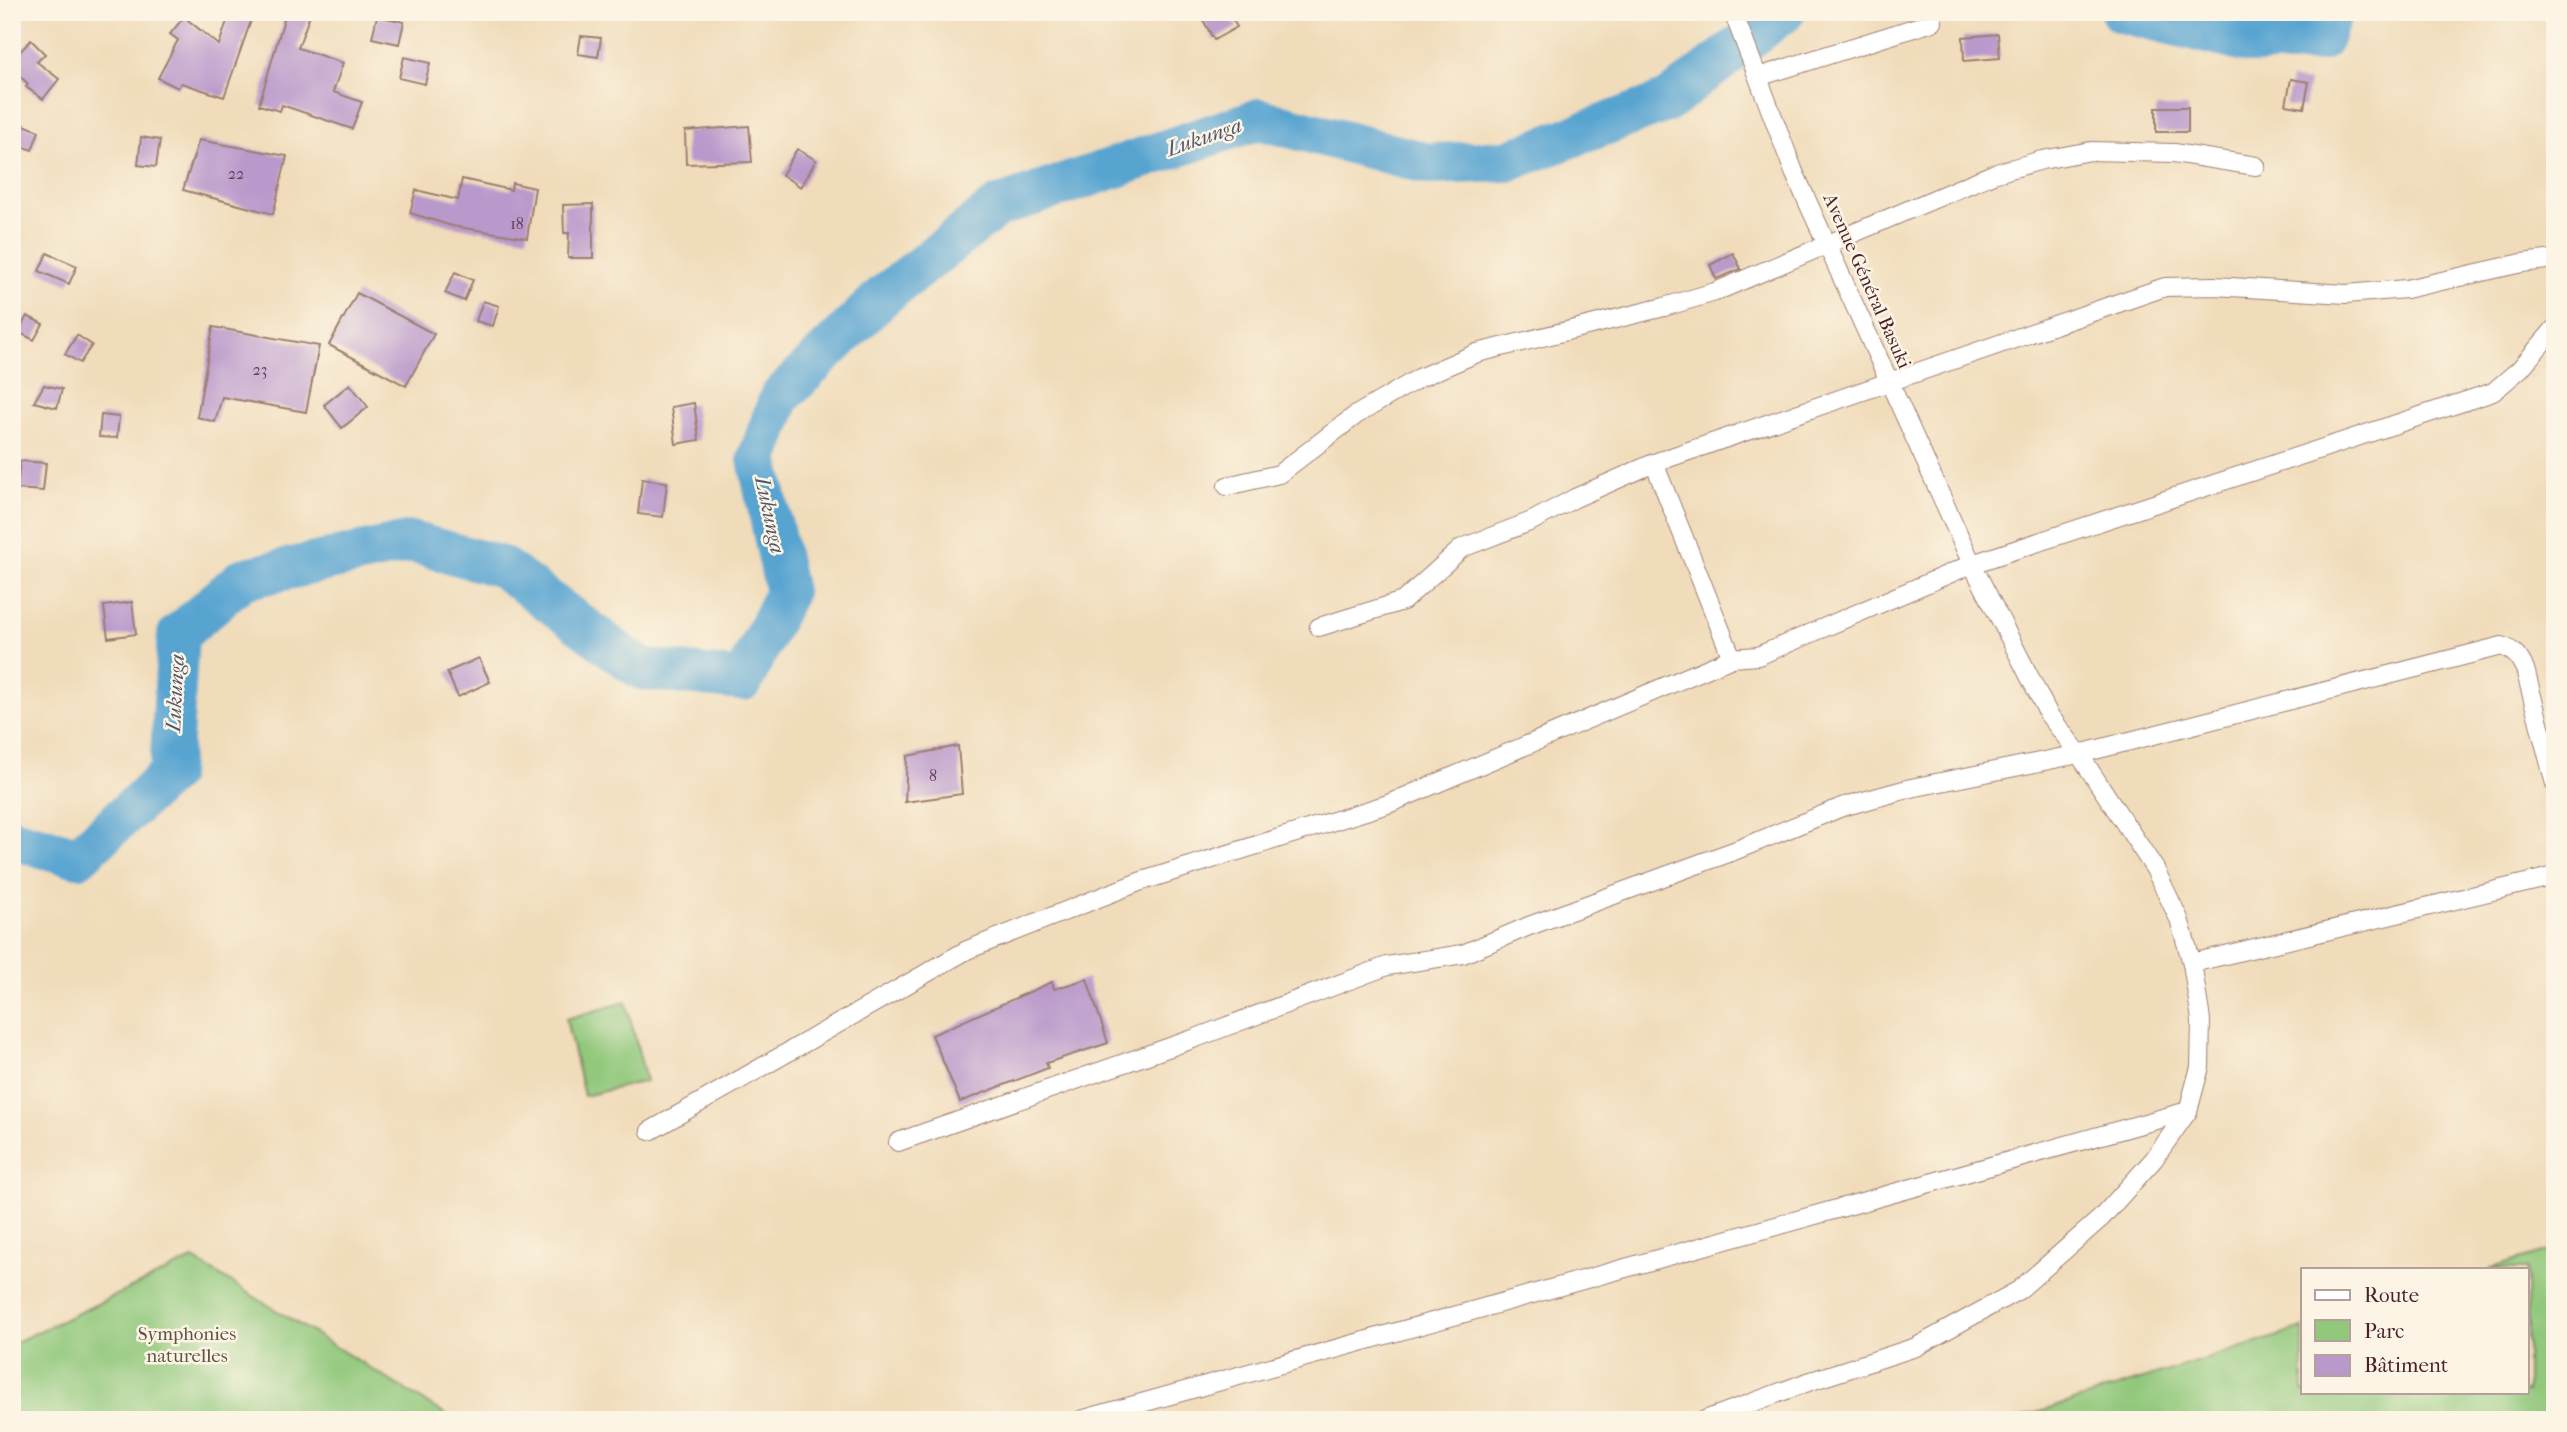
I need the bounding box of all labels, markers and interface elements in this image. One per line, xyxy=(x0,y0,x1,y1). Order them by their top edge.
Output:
water label: Lukunga xyxy=(1161,113,1245,162)
house number: 22 xyxy=(228,164,244,183)
street label: Avenue Général Basuki xyxy=(1818,189,1916,372)
house number: 18 xyxy=(510,214,524,233)
house number: 23 xyxy=(253,360,267,379)
water label: Lukunga xyxy=(750,472,790,556)
water label: Lukunga xyxy=(161,653,189,735)
house number: 8 xyxy=(929,766,937,785)
legend xyxy=(2301,1268,2528,1394)
text: Route xyxy=(2364,1283,2419,1307)
text: Parc xyxy=(2364,1319,2404,1343)
park label: Symphonies naturelles xyxy=(138,1323,236,1367)
text: Bâtiment xyxy=(2364,1353,2449,1377)

